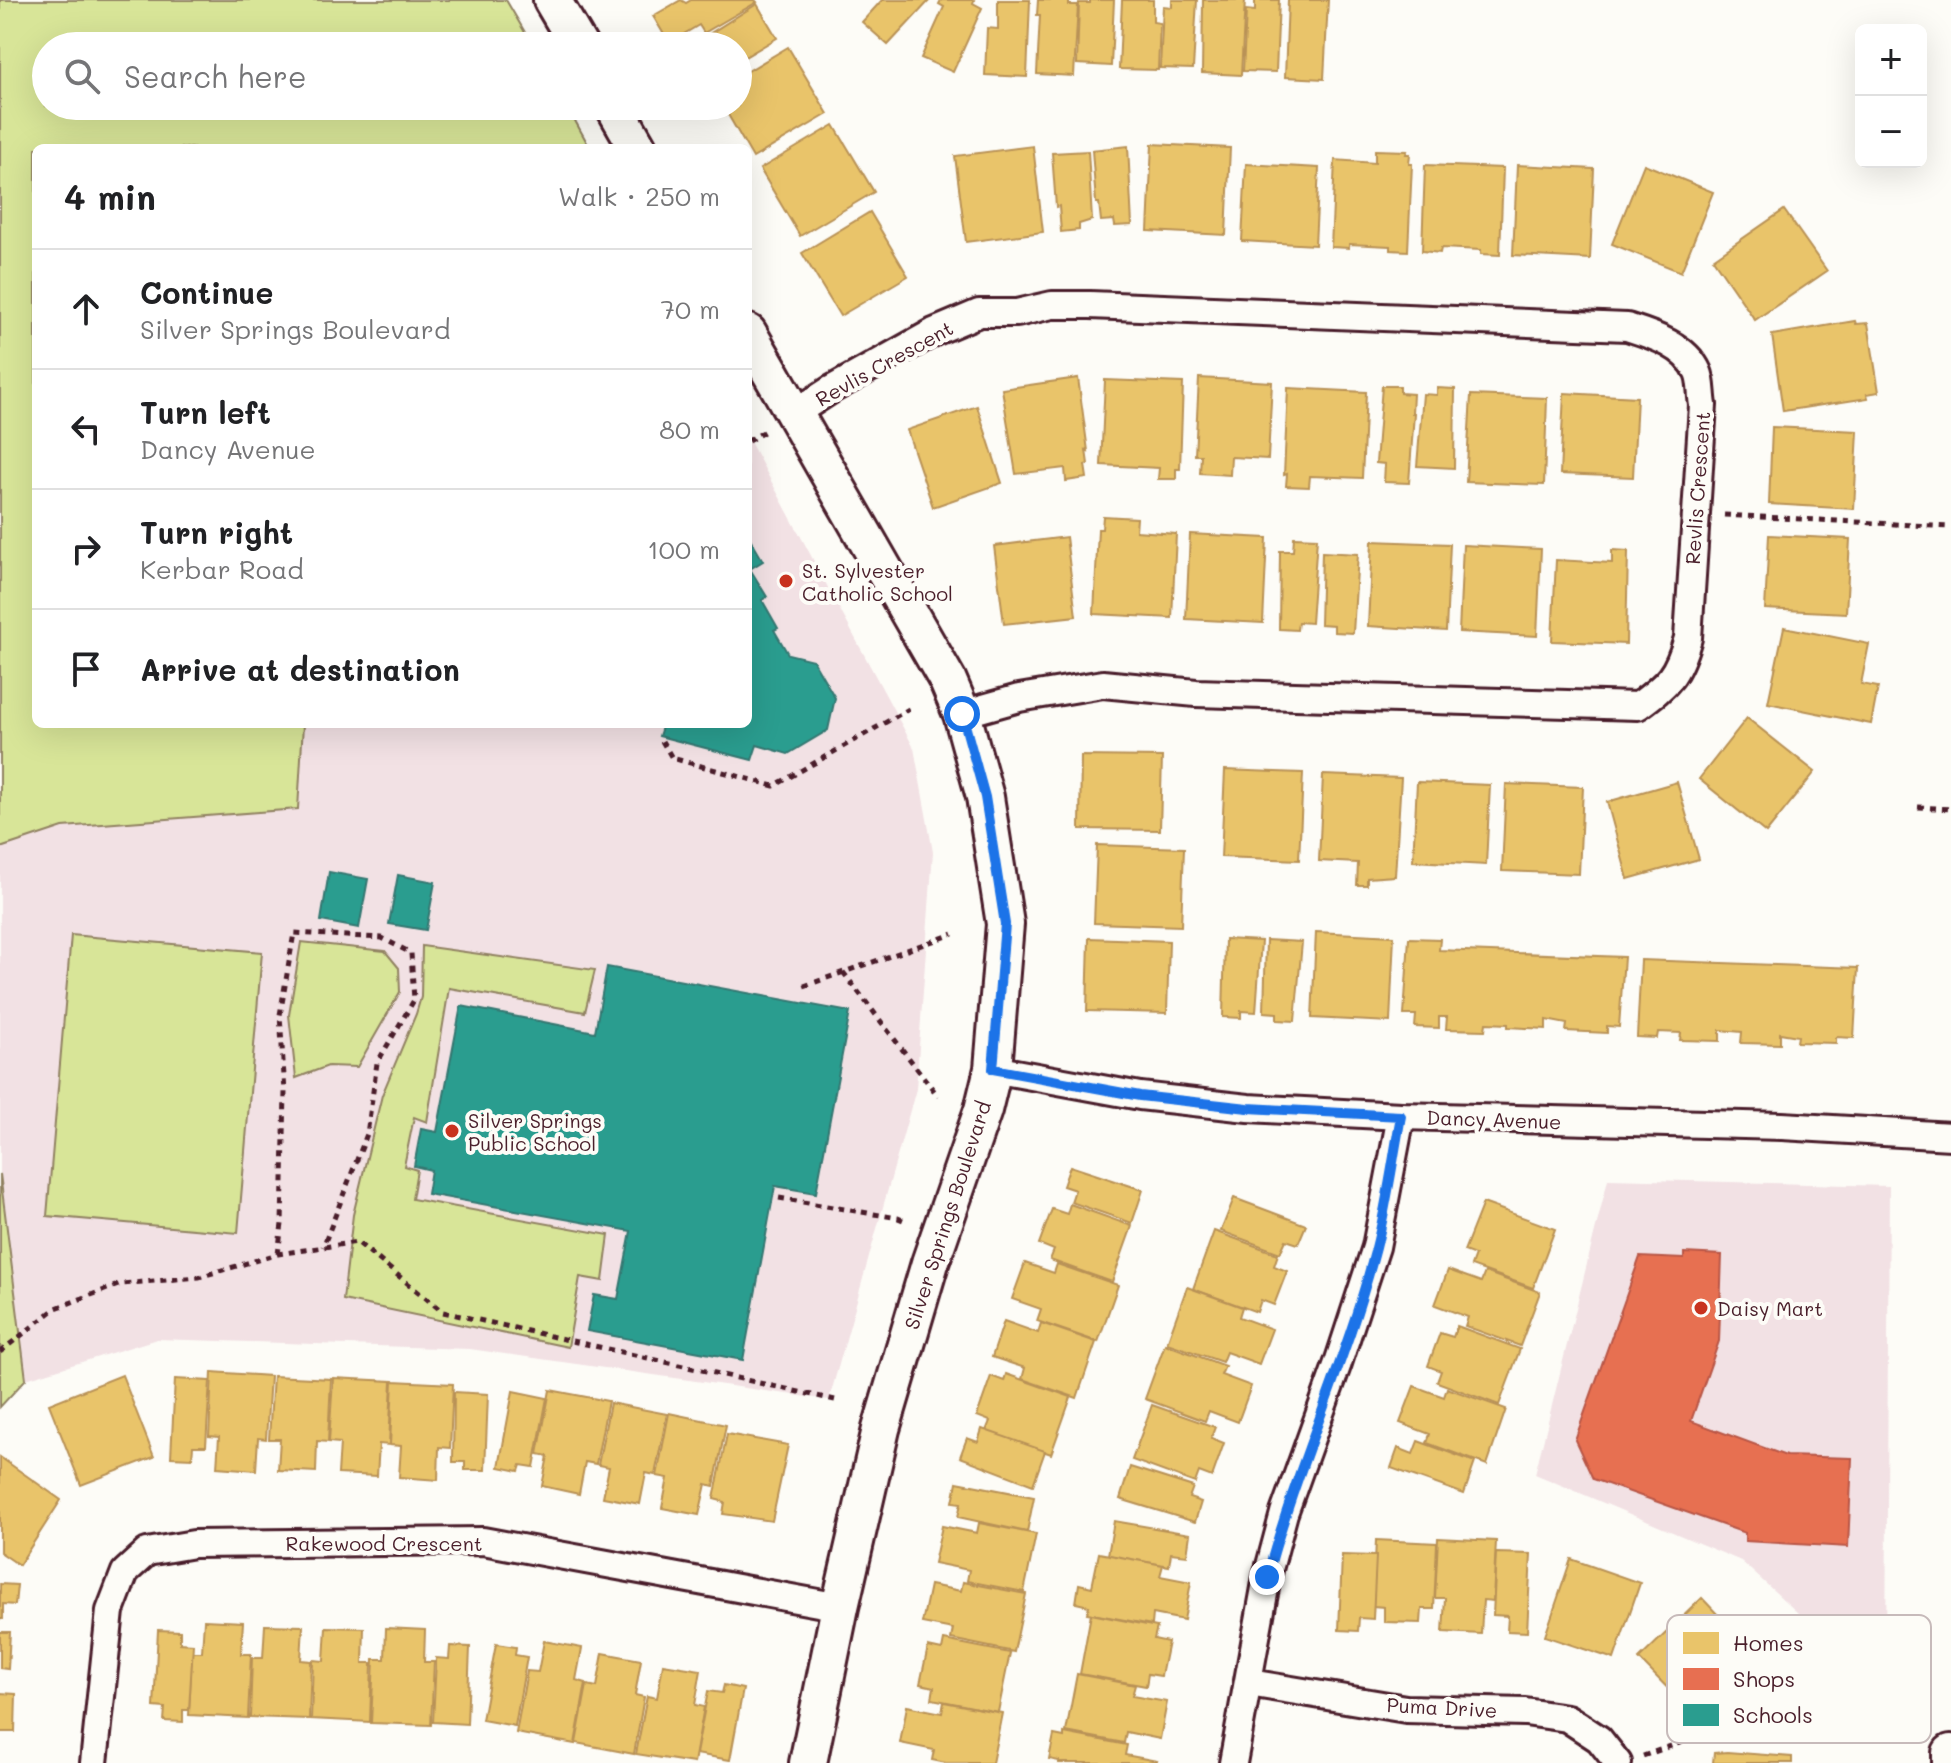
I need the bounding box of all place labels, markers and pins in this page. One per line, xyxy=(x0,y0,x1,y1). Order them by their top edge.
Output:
place label: St. Sylvester Catholic School xyxy=(802,557,953,606)
marker: St. Sylvester Catholic School xyxy=(777,572,795,590)
place label: Silver Springs Public School xyxy=(468,1107,602,1156)
marker: Silver Springs Public School xyxy=(443,1122,461,1140)
place label: Daisy Mart xyxy=(1717,1295,1823,1321)
marker: Daisy Mart xyxy=(1692,1299,1710,1317)

